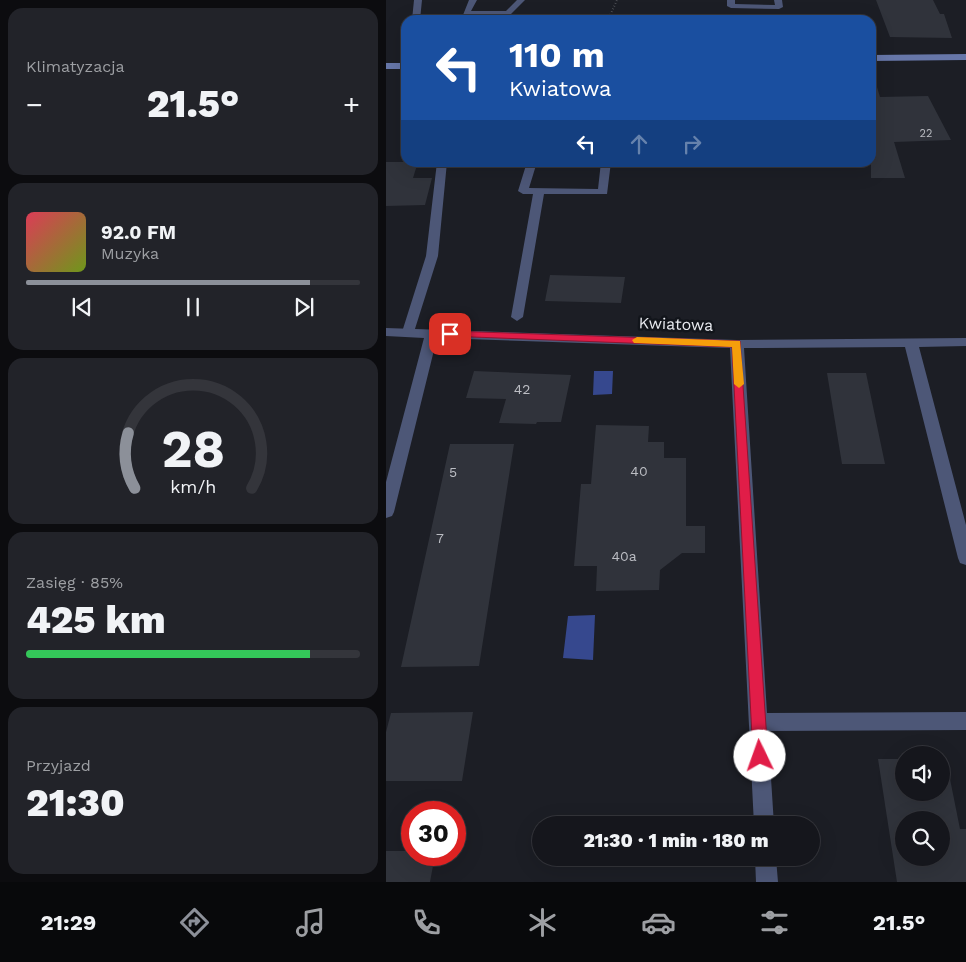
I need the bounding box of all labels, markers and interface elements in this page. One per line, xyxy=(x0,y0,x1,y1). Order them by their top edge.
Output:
text: 110 m xyxy=(509,34,605,76)
icon: left xyxy=(426,35,491,100)
text: Klimatyzacja xyxy=(26,57,124,76)
text: Kwiatowa xyxy=(509,76,612,101)
text: 21.5° xyxy=(147,82,239,126)
text: − xyxy=(26,88,43,121)
text: + xyxy=(343,88,360,121)
house number: 22 xyxy=(920,127,932,140)
icon: left xyxy=(572,130,600,158)
icon: ahead xyxy=(625,130,653,158)
icon: right xyxy=(678,130,706,158)
text: 92.0 FM xyxy=(101,221,176,244)
text: Muzyka xyxy=(101,244,159,263)
icon: previous xyxy=(68,293,96,321)
icon: pause xyxy=(179,293,207,321)
icon: next xyxy=(290,293,318,321)
pin xyxy=(429,313,471,355)
street label: Kwiatowa xyxy=(638,313,714,335)
icon: arrive xyxy=(436,320,464,348)
house number: 42 xyxy=(514,381,530,397)
text: 28 xyxy=(161,419,225,480)
house number: 40 xyxy=(630,463,648,479)
house number: 5 xyxy=(449,464,457,480)
text: km/h xyxy=(170,476,216,497)
house number: 7 xyxy=(436,530,444,546)
house number: 40a xyxy=(611,548,637,564)
text: Zasięg · 85% xyxy=(26,573,123,592)
text: 425 km xyxy=(26,598,166,642)
position arrow xyxy=(733,729,785,781)
map controls xyxy=(895,746,950,866)
button: sound xyxy=(895,746,950,801)
text: Przyjazd xyxy=(26,756,91,775)
text: 21:30 xyxy=(26,781,125,825)
speed limit sign: 30 xyxy=(401,801,466,866)
button: search xyxy=(895,811,950,866)
text: 21:30 · 1 min · 180 m xyxy=(583,829,769,852)
icon: directions xyxy=(177,905,212,940)
icon: music xyxy=(293,905,328,940)
icon: phone xyxy=(409,905,444,940)
icon: climate xyxy=(525,905,560,940)
icon: car xyxy=(641,905,676,940)
icon: filters xyxy=(757,905,792,940)
text: 21:29 xyxy=(40,910,96,935)
text: 21.5° xyxy=(873,910,926,935)

